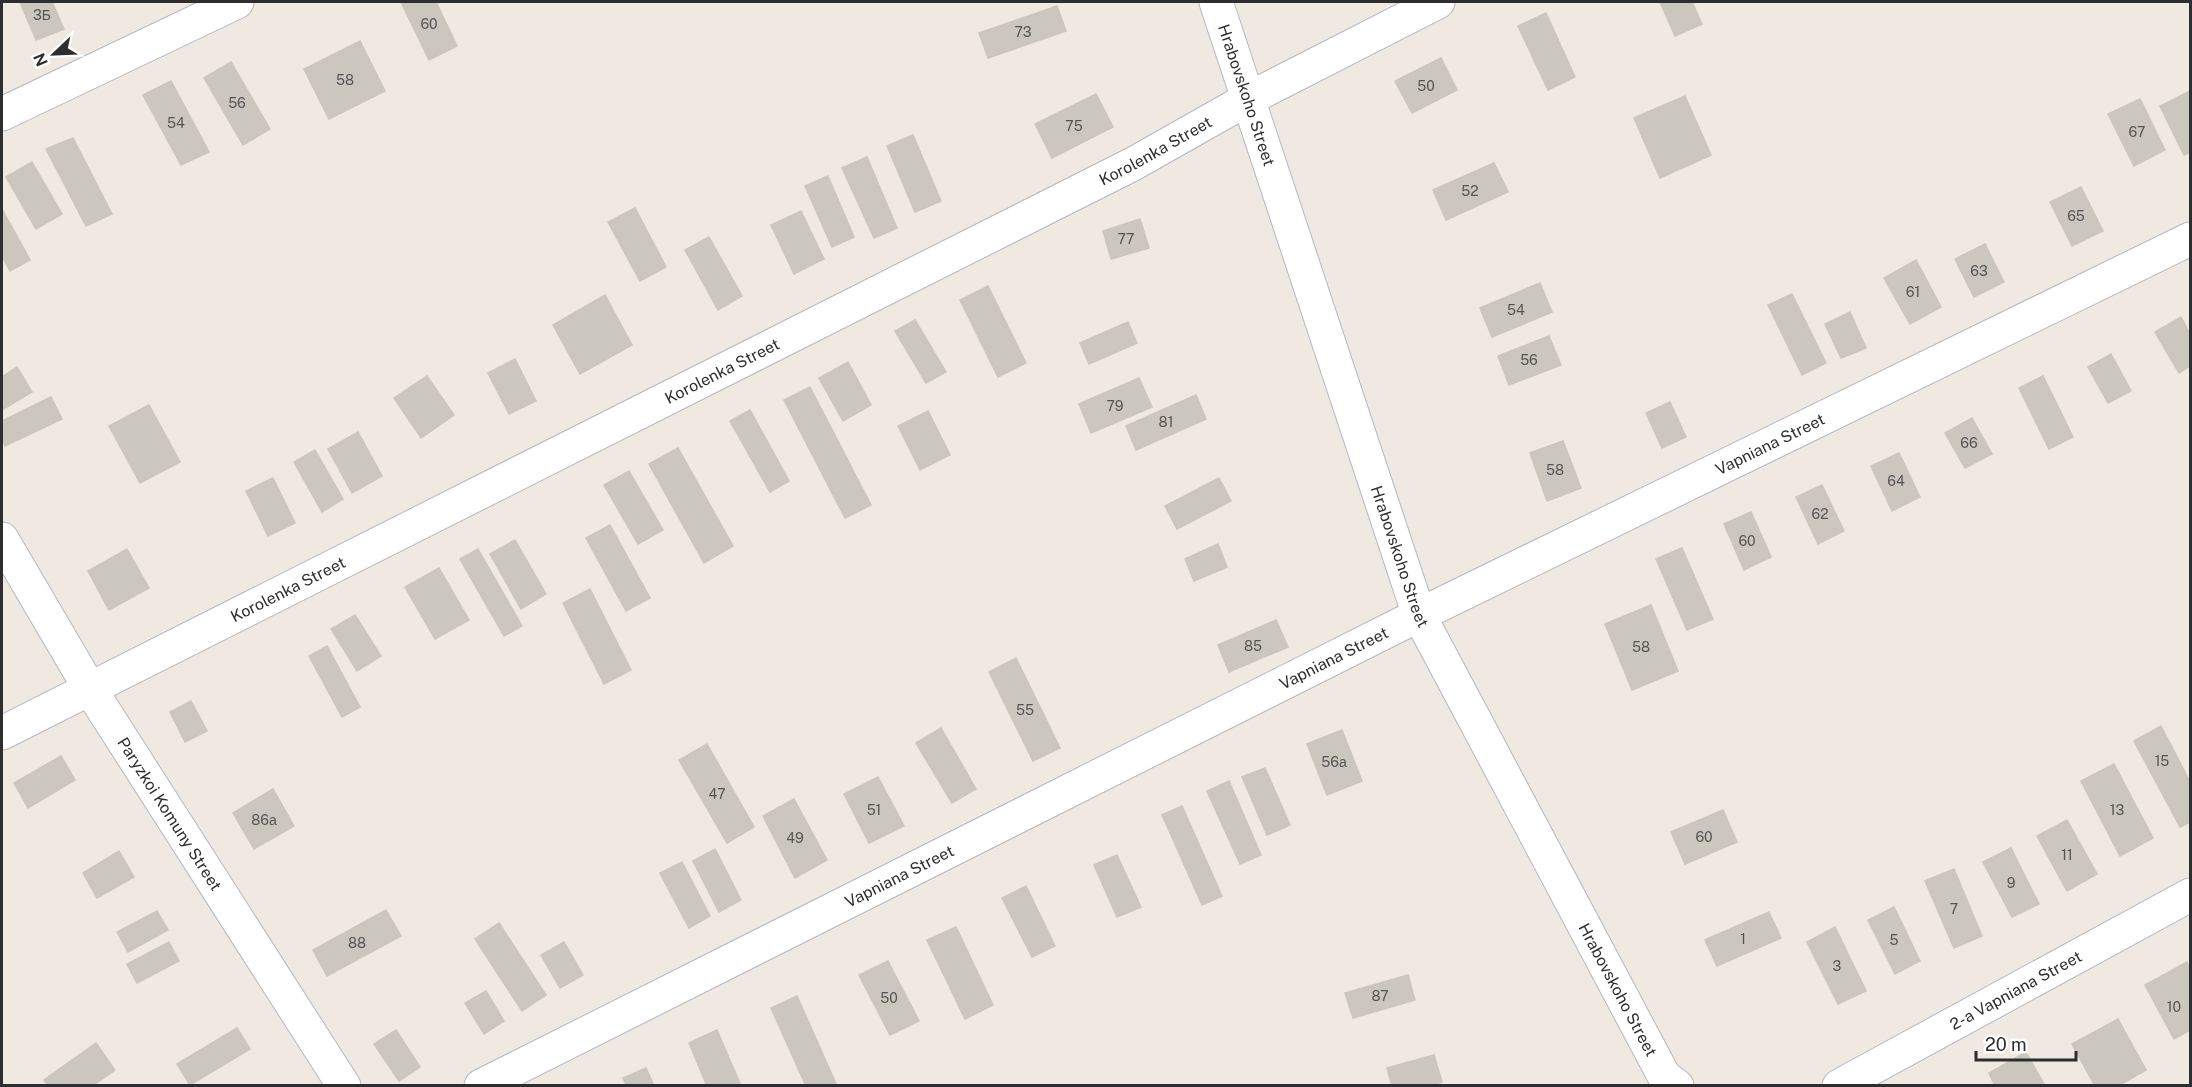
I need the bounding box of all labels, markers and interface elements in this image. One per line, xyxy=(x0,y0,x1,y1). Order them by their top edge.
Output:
house number: 3Б xyxy=(33,7,51,23)
house number: 60 xyxy=(420,16,438,32)
street label: Hrabovskoho Street xyxy=(1215,22,1279,168)
north arrow xyxy=(24,24,84,84)
house number: 73 xyxy=(1015,24,1032,40)
text: N xyxy=(29,50,52,69)
house number: 58 xyxy=(336,72,354,88)
house number: 50 xyxy=(1417,78,1435,94)
house number: 56 xyxy=(228,95,246,111)
street label: Korolenka Street xyxy=(1096,112,1215,189)
house number: 54 xyxy=(167,115,185,131)
house number: 75 xyxy=(1065,118,1083,134)
house number: 67 xyxy=(2129,124,2145,140)
house number: 52 xyxy=(1461,183,1479,199)
house number: 65 xyxy=(2067,208,2085,224)
house number: 77 xyxy=(1118,231,1135,247)
house number: 63 xyxy=(1970,263,1988,279)
house number: 61 xyxy=(1906,284,1920,300)
house number: 54 xyxy=(1507,302,1525,318)
street label: Korolenka Street xyxy=(662,334,782,408)
house number: 56 xyxy=(1520,352,1538,368)
house number: 79 xyxy=(1107,398,1124,414)
street label: Vapniana Street xyxy=(1712,409,1828,479)
house number: 81 xyxy=(1159,414,1173,430)
house number: 66 xyxy=(1960,435,1978,451)
house number: 58 xyxy=(1546,462,1564,478)
house number: 64 xyxy=(1887,473,1905,489)
street label: Hrabovskoho Street xyxy=(1367,483,1433,630)
house number: 62 xyxy=(1811,506,1829,522)
house number: 60 xyxy=(1738,533,1756,549)
street label: Korolenka Street xyxy=(227,552,348,626)
street label: Vapniana Street xyxy=(1276,623,1391,693)
house number: 85 xyxy=(1244,638,1262,654)
house number: 58 xyxy=(1632,639,1650,655)
house number: 55 xyxy=(1016,702,1034,718)
street label: Paryzkoi Komuny Street xyxy=(114,734,226,894)
house number: 15 xyxy=(2155,753,2169,769)
house number: 56а xyxy=(1321,754,1347,770)
house number: 47 xyxy=(708,786,726,802)
house number: 51 xyxy=(867,802,881,818)
house number: 13 xyxy=(2110,802,2124,818)
house number: 86а xyxy=(251,812,277,828)
house number: 60 xyxy=(1695,829,1713,845)
house number: 49 xyxy=(786,830,804,846)
street label: Vapniana Street xyxy=(842,841,957,911)
house number: 11 xyxy=(2061,847,2073,863)
house number: 9 xyxy=(2007,875,2016,891)
house number: 7 xyxy=(1950,901,1958,917)
street label: Hrabovskoho Street xyxy=(1575,920,1661,1059)
house number: 1 xyxy=(1740,931,1746,947)
house number: 5 xyxy=(1890,932,1899,948)
house number: 88 xyxy=(348,935,366,951)
street label: 2-a Vapniana Street xyxy=(1946,946,2085,1033)
house number: 3 xyxy=(1833,958,1842,974)
house number: 87 xyxy=(1371,988,1389,1004)
house number: 50 xyxy=(880,990,898,1006)
house number: 10 xyxy=(2167,999,2181,1015)
scale bar xyxy=(1976,1024,2076,1062)
text: 20 m xyxy=(1985,1034,2027,1055)

